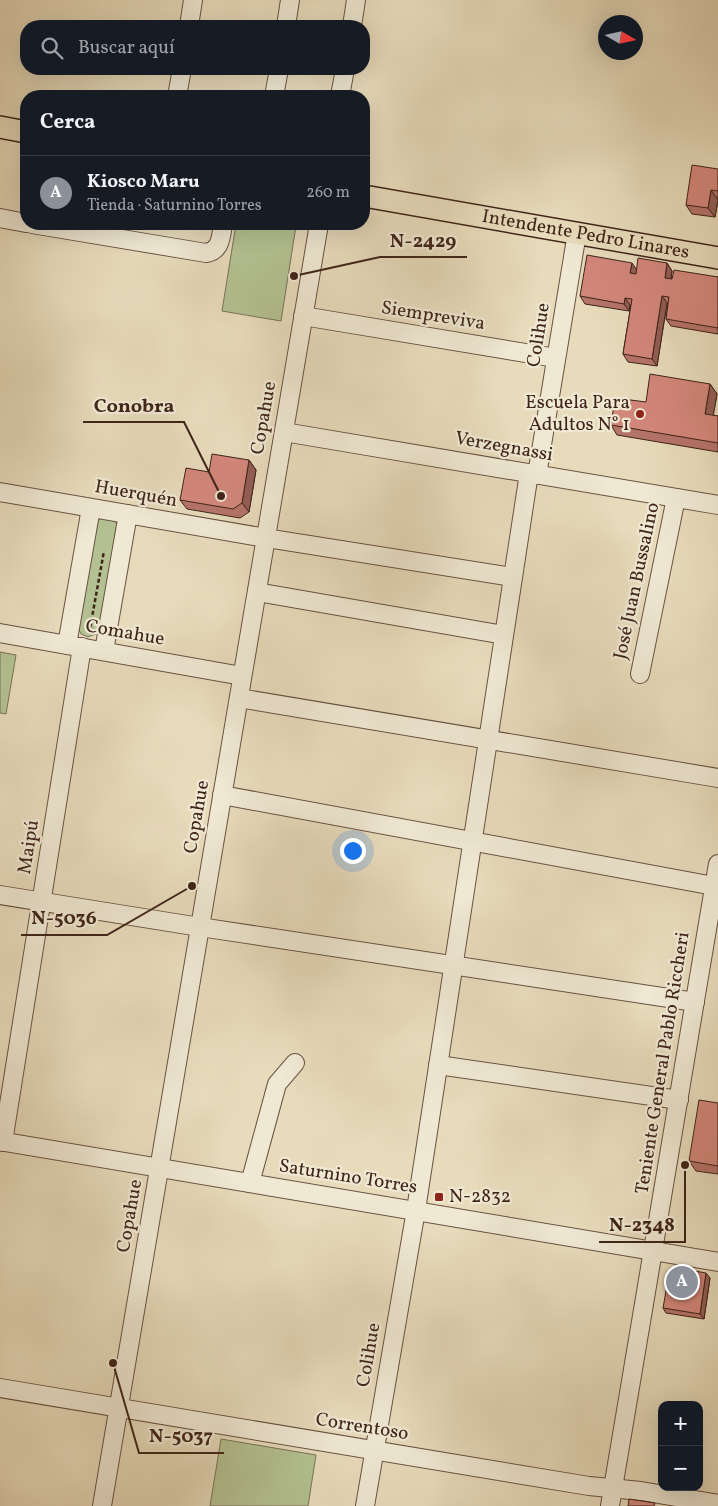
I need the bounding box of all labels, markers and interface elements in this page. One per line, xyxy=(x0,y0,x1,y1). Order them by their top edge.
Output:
north arrow xyxy=(598,15,643,60)
search box xyxy=(20,20,370,75)
icon: search xyxy=(38,34,66,62)
text: Buscar aquí xyxy=(78,35,175,61)
text: Cerca xyxy=(40,108,95,137)
text: Kiosco Maru xyxy=(87,169,200,195)
text: A xyxy=(50,182,62,204)
text: 260 m xyxy=(306,182,350,204)
text: Tienda · Saturnino Torres xyxy=(87,195,262,217)
street label: Intendente Pedro Linares xyxy=(480,204,691,266)
callout: N-2429 xyxy=(380,222,467,257)
text: N-2429 xyxy=(390,228,456,256)
street label: Siempreviva xyxy=(379,295,487,337)
street label: Colihue xyxy=(521,301,557,369)
street label: Copahue xyxy=(245,379,283,457)
callout: Conobra xyxy=(83,387,184,422)
place label: Escuela Para Adultos N° 1 xyxy=(525,390,630,438)
text: Conobra xyxy=(94,393,174,421)
marker: Escuela Para Adultos N° 1 xyxy=(634,408,646,420)
street label: Verzegnassi xyxy=(453,426,555,468)
street label: Huerquén xyxy=(93,474,179,514)
street label: José Juan Bussalino xyxy=(608,500,666,662)
street label: Comahue xyxy=(83,613,167,653)
street label: Copahue xyxy=(178,778,216,856)
street label: Maipú xyxy=(12,818,46,876)
your location xyxy=(340,838,366,864)
callout: N-5036 xyxy=(21,900,107,935)
text: N-5036 xyxy=(31,905,97,933)
street label: Teniente General Pablo Riccheri xyxy=(629,930,697,1196)
street label: Saturnino Torres xyxy=(277,1153,419,1201)
street label: Copahue xyxy=(111,1177,149,1255)
place label: N-2832 xyxy=(449,1184,511,1210)
marker: N-2832 xyxy=(433,1191,445,1203)
callout: N-2348 xyxy=(599,1207,685,1242)
text: N-2348 xyxy=(609,1212,675,1240)
pin: A xyxy=(666,1263,698,1301)
street label: Colihue xyxy=(351,1321,387,1389)
map controls xyxy=(658,1401,703,1491)
button: + xyxy=(658,1401,703,1446)
street label: Correntoso xyxy=(314,1407,410,1447)
callout: N-5037 xyxy=(139,1418,224,1453)
text: N-5037 xyxy=(149,1423,213,1451)
button: − xyxy=(658,1446,703,1491)

